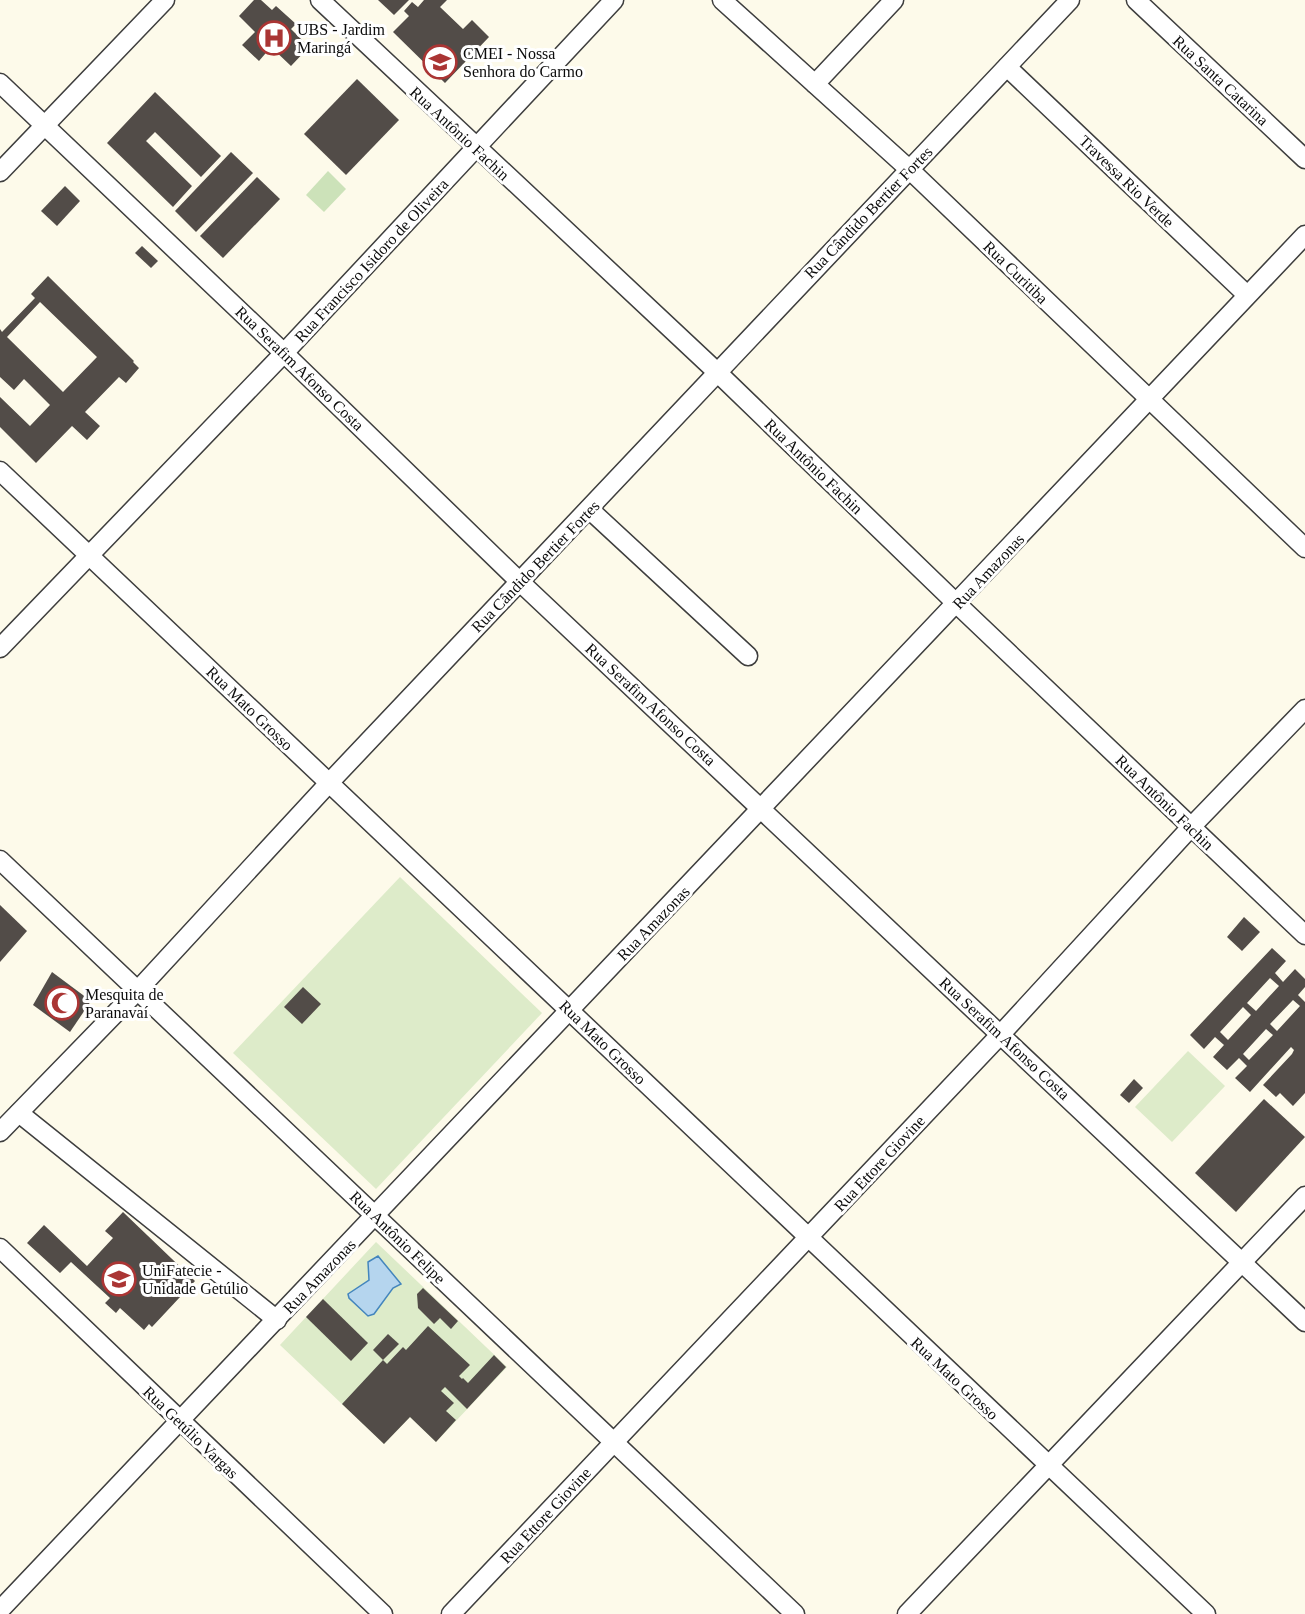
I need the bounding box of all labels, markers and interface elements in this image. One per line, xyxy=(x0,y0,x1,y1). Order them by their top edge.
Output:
hospital icon: UBS - Jardim Maringá xyxy=(256,20,292,56)
place label: UBS - Jardim Maringá xyxy=(297,21,386,57)
street label: Rua Santa Catarina xyxy=(1170,32,1272,129)
school or university icon: CMEI - Nossa Senhora do Carmo xyxy=(422,44,458,80)
place label: CMEI - Nossa Senhora do Carmo xyxy=(463,45,583,80)
street label: Rua Antônio Fachin xyxy=(407,83,513,184)
street label: Travessa Rio Verde xyxy=(1076,132,1177,231)
street label: Rua Cândido Bertier Fortes xyxy=(801,143,936,282)
street label: Rua Francisco Isidoro de Oliveira xyxy=(291,175,452,345)
street label: Rua Curitiba xyxy=(980,238,1051,307)
street label: Rua Serafim Afonso Costa xyxy=(232,303,367,434)
street label: Rua Antônio Fachin xyxy=(761,415,866,517)
street label: Rua Cândido Bertier Fortes xyxy=(468,497,603,636)
street label: Rua Amazonas xyxy=(949,530,1027,612)
street label: Rua Serafim Afonso Costa xyxy=(582,640,719,769)
street label: Rua Mato Grosso xyxy=(203,663,296,754)
street label: Rua Antônio Fachin xyxy=(1112,751,1217,853)
street label: Rua Amazonas xyxy=(614,883,693,964)
street label: Rua Serafim Afonso Costa xyxy=(936,974,1073,1103)
mosque icon: Mesquita de Paranavaí xyxy=(44,985,80,1021)
place label: Mesquita de Paranavaí xyxy=(85,986,164,1021)
street label: Rua Mato Grosso xyxy=(556,997,649,1088)
street label: Rua Ettore Giovine xyxy=(831,1112,928,1215)
street label: Rua Antônio Felipe xyxy=(346,1188,449,1288)
street label: Rua Amazonas xyxy=(280,1236,359,1317)
school or university icon: UniFatecie - Unidade Getúlio xyxy=(101,1261,137,1297)
place label: UniFatecie - Unidade Getúlio xyxy=(142,1262,248,1297)
street label: Rua Mato Grosso xyxy=(908,1334,1002,1423)
street label: Rua Getúlio Vargas xyxy=(139,1383,241,1483)
street label: Rua Ettore Giovine xyxy=(497,1464,594,1567)

